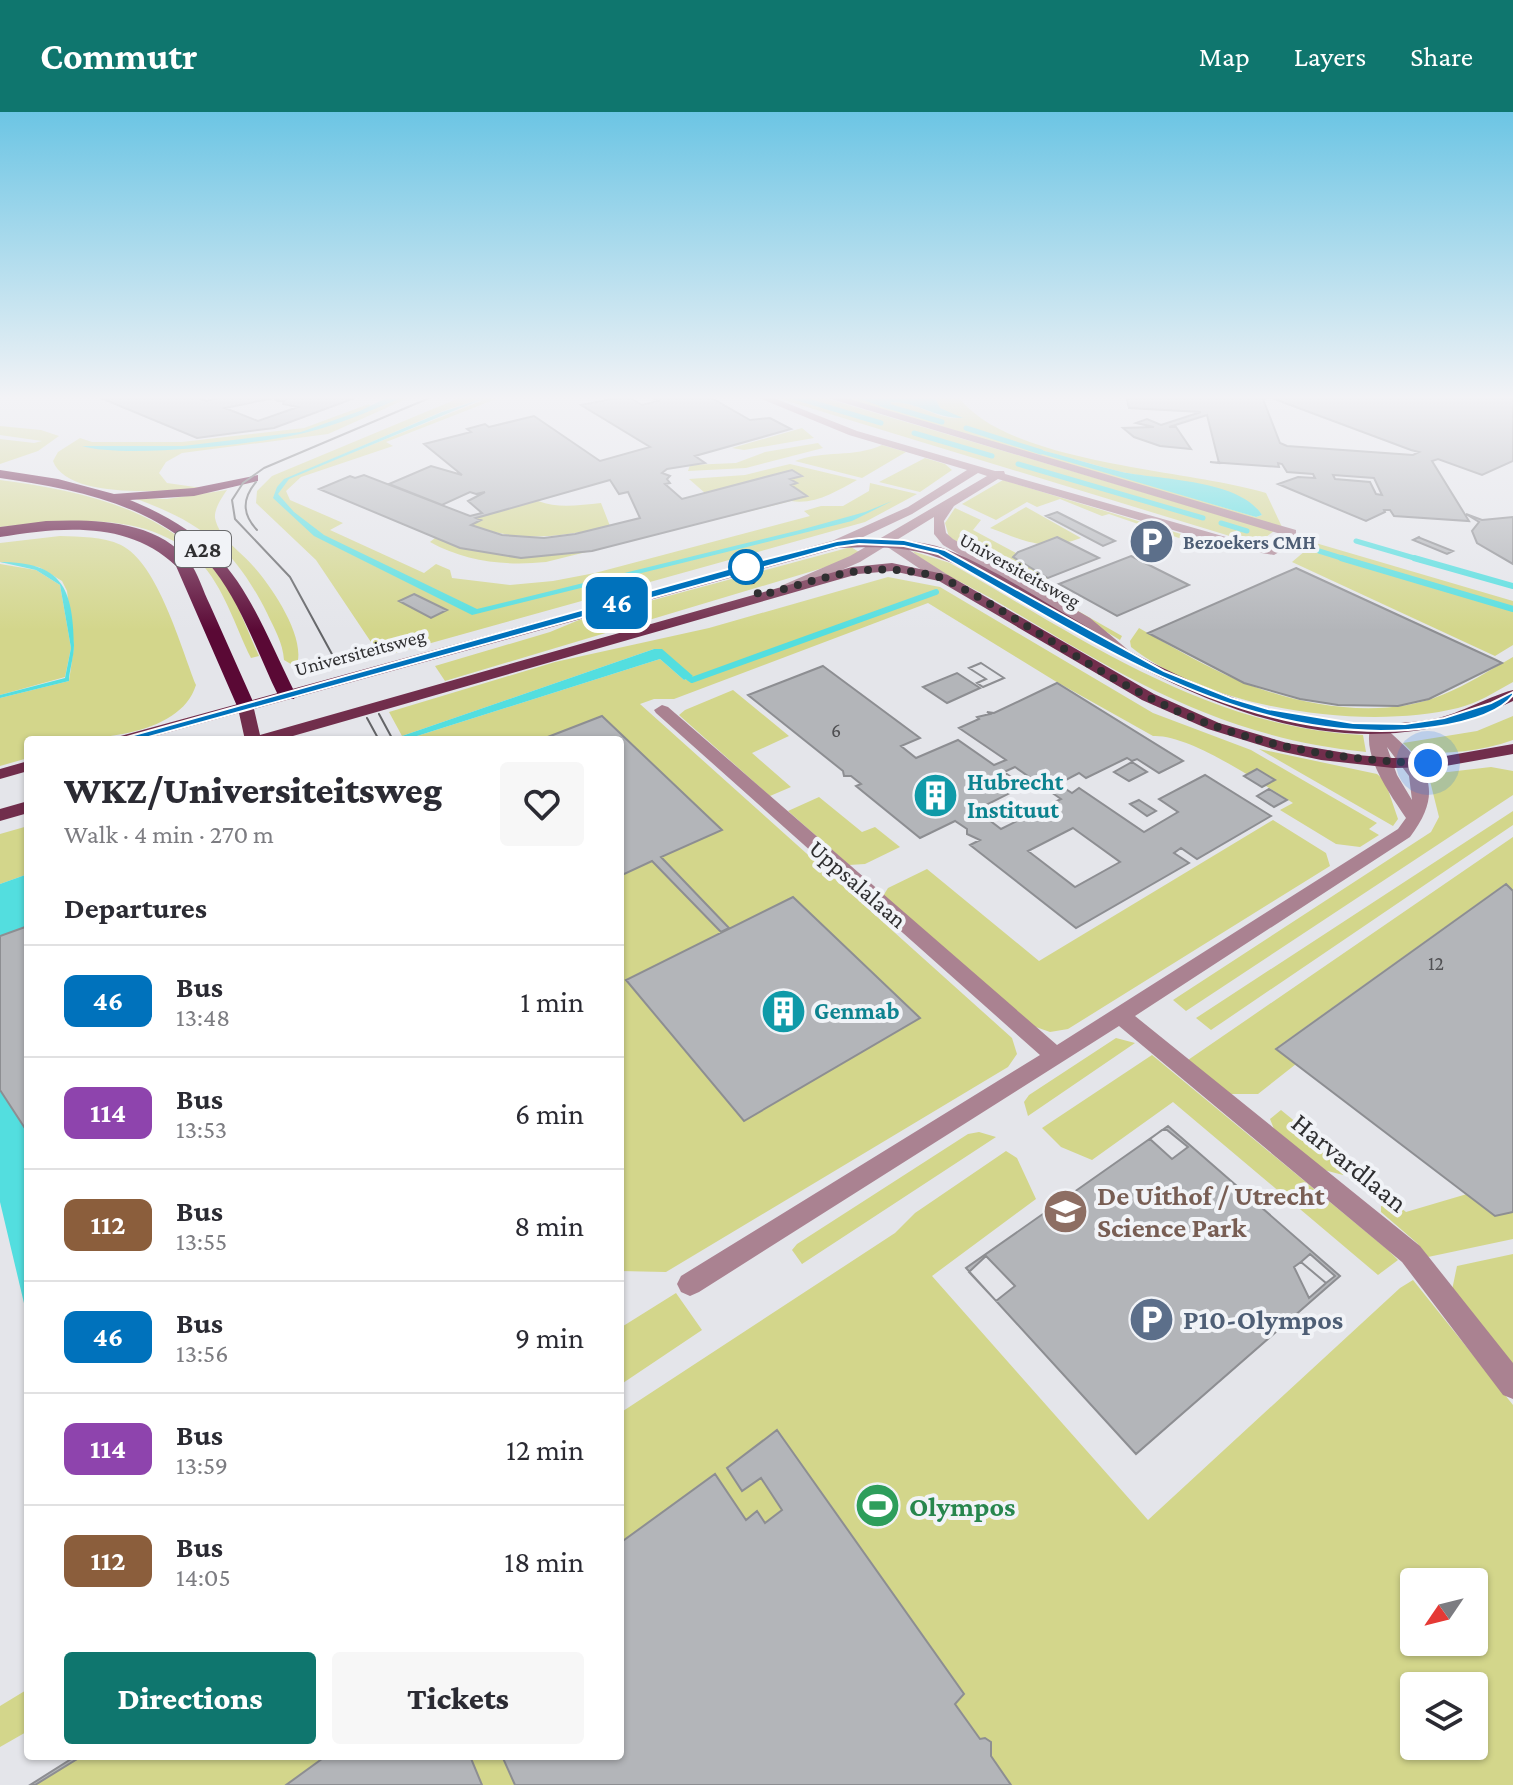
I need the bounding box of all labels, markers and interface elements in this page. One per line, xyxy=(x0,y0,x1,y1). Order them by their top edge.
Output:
text: Commutr xyxy=(40,35,198,77)
text: Map xyxy=(1199,41,1250,72)
text: Layers xyxy=(1294,41,1366,72)
text: Share xyxy=(1410,41,1473,72)
parking icon: Bezoekers CMH xyxy=(1128,518,1176,566)
street label: Universiteitsweg xyxy=(955,528,1084,613)
road number: A28 xyxy=(175,531,231,567)
place label: Bezoekers CMH xyxy=(1183,531,1316,553)
unlabelled marker xyxy=(729,550,763,584)
line badge: 46 xyxy=(581,577,653,629)
text: 46 xyxy=(602,587,632,618)
street label: Universiteitsweg xyxy=(292,624,428,681)
house number: 6 xyxy=(831,719,841,741)
your location xyxy=(1408,743,1448,783)
button: heart xyxy=(500,762,584,846)
place label: Hubrecht Instituut xyxy=(967,768,1064,823)
text: WKZ/Universiteitsweg xyxy=(64,769,443,811)
building icon: Hubrecht Instituut xyxy=(912,772,960,820)
text: Walk · 4 min · 270 m xyxy=(64,820,274,849)
street label: Uppsalalaan xyxy=(804,834,913,933)
text: Departures xyxy=(64,891,207,924)
house number: 12 xyxy=(1428,952,1444,974)
text: Bus xyxy=(176,970,223,1003)
text: 46 xyxy=(93,985,123,1016)
text: 1 min xyxy=(520,985,584,1018)
building icon: Genmab xyxy=(759,987,807,1035)
place label: Genmab xyxy=(814,997,899,1024)
text: 13:48 xyxy=(176,1003,230,1032)
text: Bus xyxy=(176,1082,223,1115)
text: 114 xyxy=(90,1097,126,1128)
text: 6 min xyxy=(515,1097,584,1130)
street label: Harvardlaan xyxy=(1286,1106,1414,1218)
text: 13:53 xyxy=(176,1115,227,1144)
place label: De Uithof / Utrecht Science Park xyxy=(1097,1180,1326,1243)
school or university icon: De Uithof / Utrecht Science Park xyxy=(1042,1187,1090,1235)
text: Bus xyxy=(176,1194,223,1227)
text: 112 xyxy=(90,1209,126,1240)
text: 8 min xyxy=(514,1209,584,1242)
text: 13:55 xyxy=(176,1227,227,1256)
parking icon: P10-Olympos xyxy=(1128,1295,1176,1343)
place label: P10-Olympos xyxy=(1183,1304,1343,1335)
text: Bus xyxy=(176,1306,223,1339)
text: 46 xyxy=(93,1321,123,1352)
text: 9 min xyxy=(515,1321,584,1354)
text: 13:56 xyxy=(176,1339,228,1368)
text: Bus xyxy=(176,1418,223,1451)
text: 114 xyxy=(90,1433,126,1464)
text: 12 min xyxy=(506,1433,584,1466)
text: 13:59 xyxy=(176,1451,228,1480)
sports icon: Olympos xyxy=(854,1482,902,1530)
place label: Olympos xyxy=(909,1491,1015,1522)
text: Bus xyxy=(176,1530,223,1563)
text: 112 xyxy=(90,1545,126,1576)
text: 18 min xyxy=(504,1545,584,1578)
text: 14:05 xyxy=(176,1563,231,1592)
north arrow xyxy=(1400,1568,1488,1656)
map controls xyxy=(1400,1568,1488,1760)
button: Directions xyxy=(64,1652,316,1744)
button: Tickets xyxy=(332,1652,584,1744)
button: layers xyxy=(1400,1672,1488,1760)

